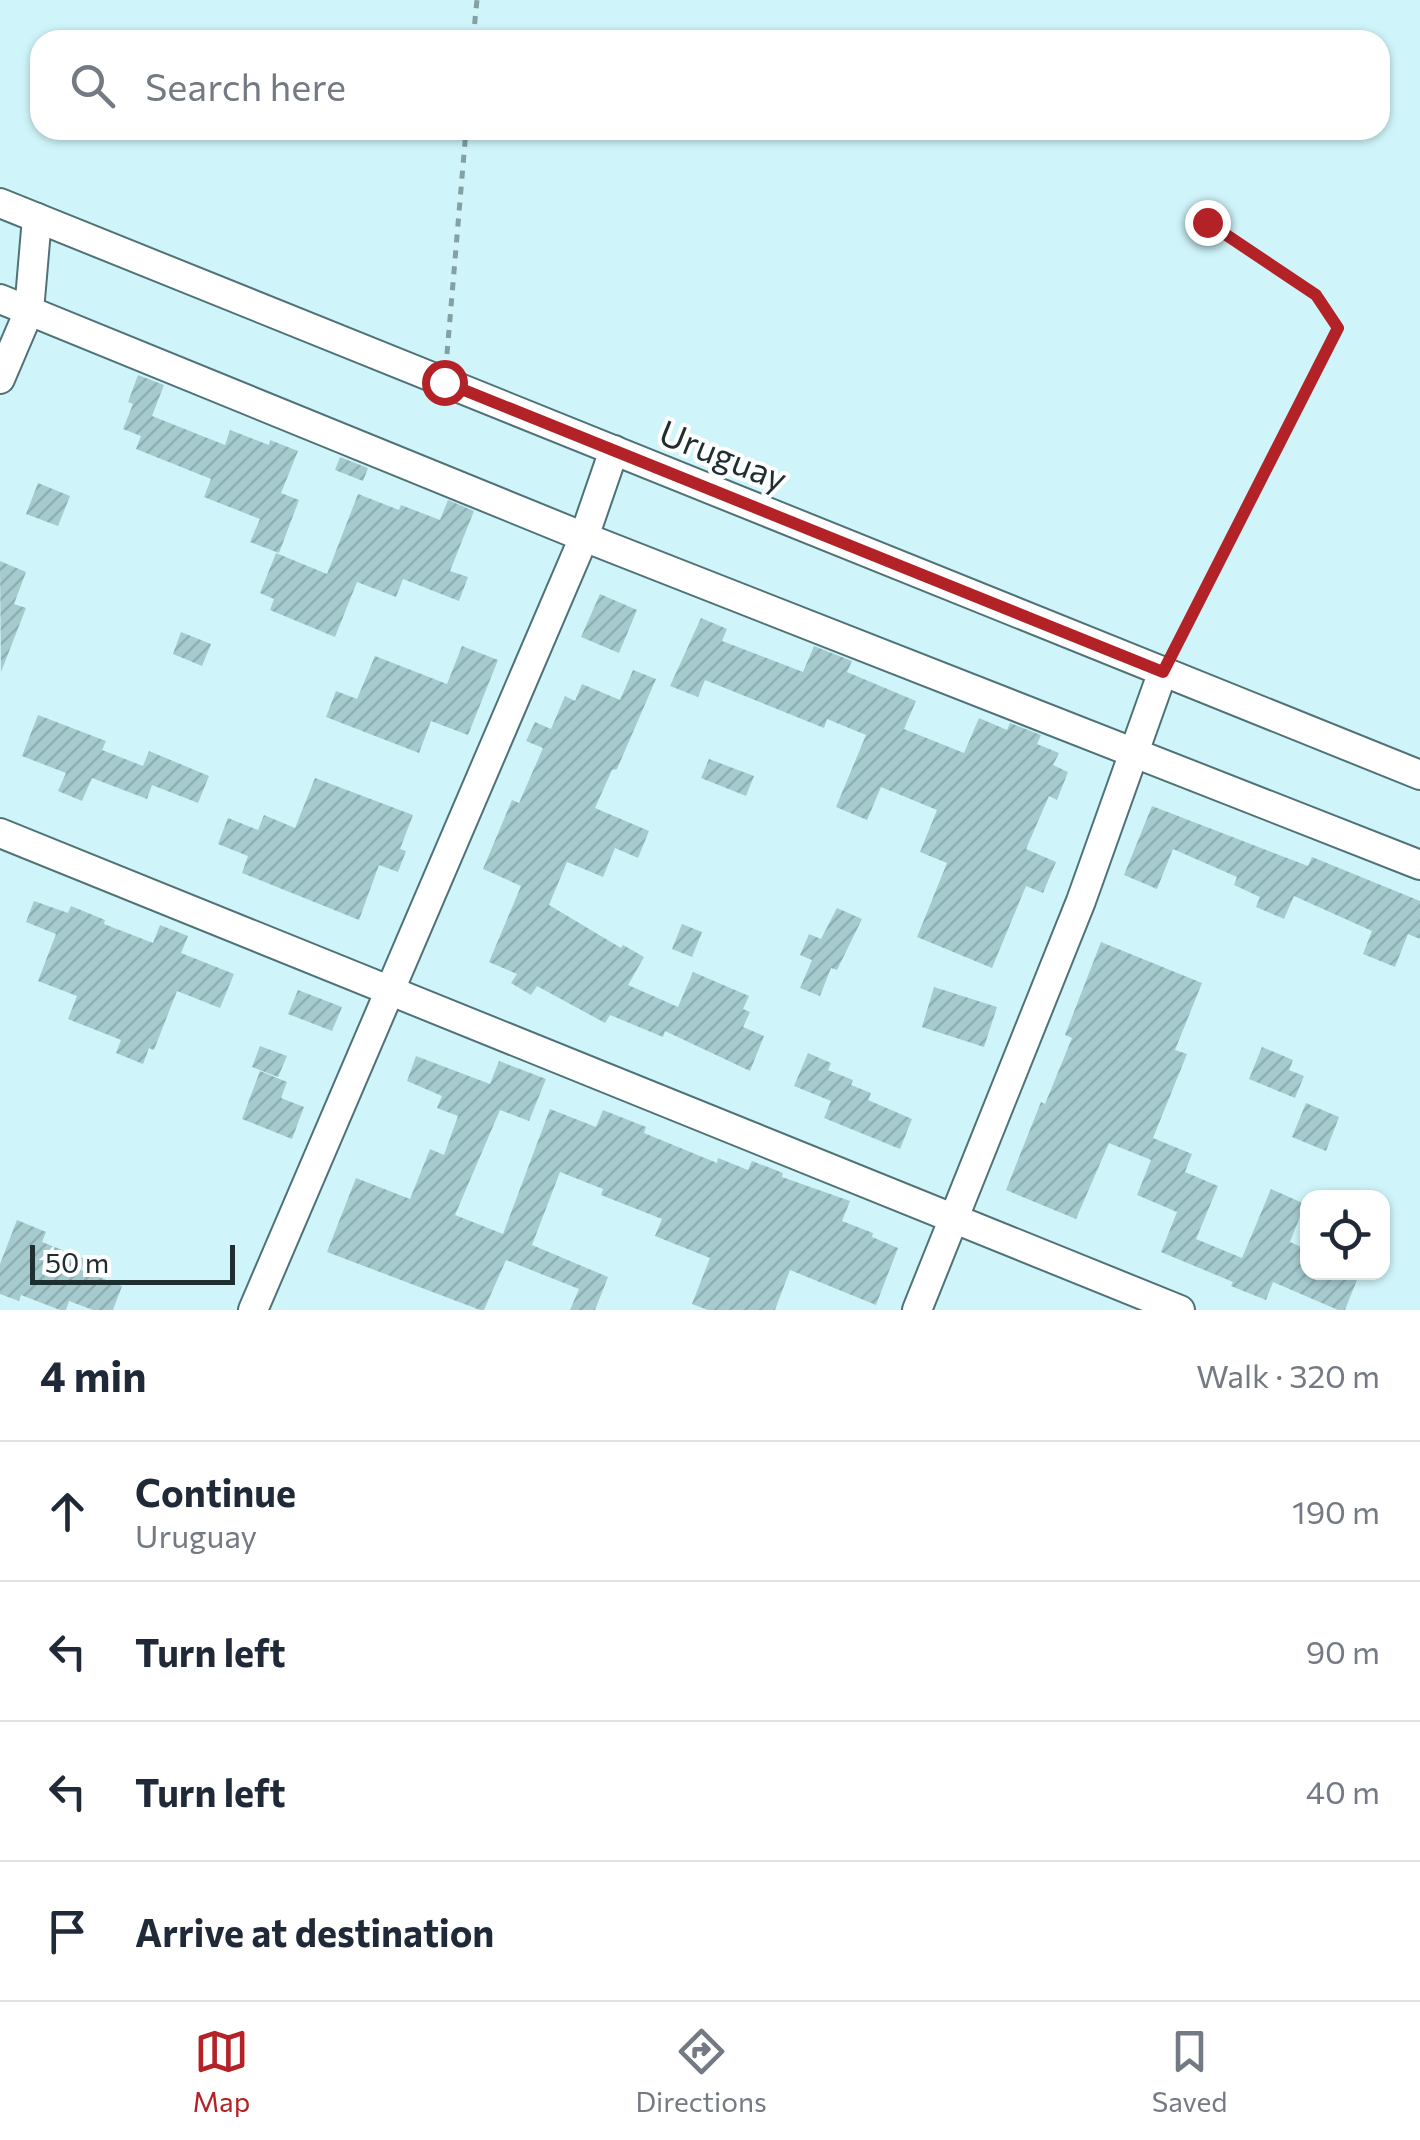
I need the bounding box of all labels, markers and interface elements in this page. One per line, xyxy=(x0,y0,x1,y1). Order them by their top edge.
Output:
search box xyxy=(30,30,1390,140)
icon: search xyxy=(65,58,120,113)
text: Search here xyxy=(145,62,346,109)
route end xyxy=(1185,200,1231,246)
route start xyxy=(422,360,468,406)
street label: Uruguay xyxy=(654,409,794,499)
map controls xyxy=(1300,1190,1390,1280)
button: locate xyxy=(1300,1190,1390,1280)
scale bar xyxy=(30,1240,235,1284)
text: 50 m xyxy=(45,1245,109,1279)
text: 4 min xyxy=(40,1349,146,1401)
text: Walk · 320 m xyxy=(1196,1355,1380,1395)
text: Continue xyxy=(135,1468,296,1515)
icon: ahead xyxy=(40,1484,95,1539)
text: 190 m xyxy=(1292,1491,1380,1531)
text: Uruguay xyxy=(135,1515,257,1555)
icon: left xyxy=(40,1624,95,1679)
text: Turn left xyxy=(135,1628,286,1675)
text: 90 m xyxy=(1306,1631,1380,1671)
icon: left xyxy=(40,1764,95,1819)
text: Turn left xyxy=(135,1768,286,1815)
text: 40 m xyxy=(1306,1771,1380,1811)
icon: arrive xyxy=(40,1904,95,1959)
text: Arrive at destination xyxy=(135,1908,494,1955)
tab: Map xyxy=(193,2024,250,2118)
tab: Directions xyxy=(635,2024,767,2118)
tab: Saved xyxy=(1152,2024,1227,2118)

